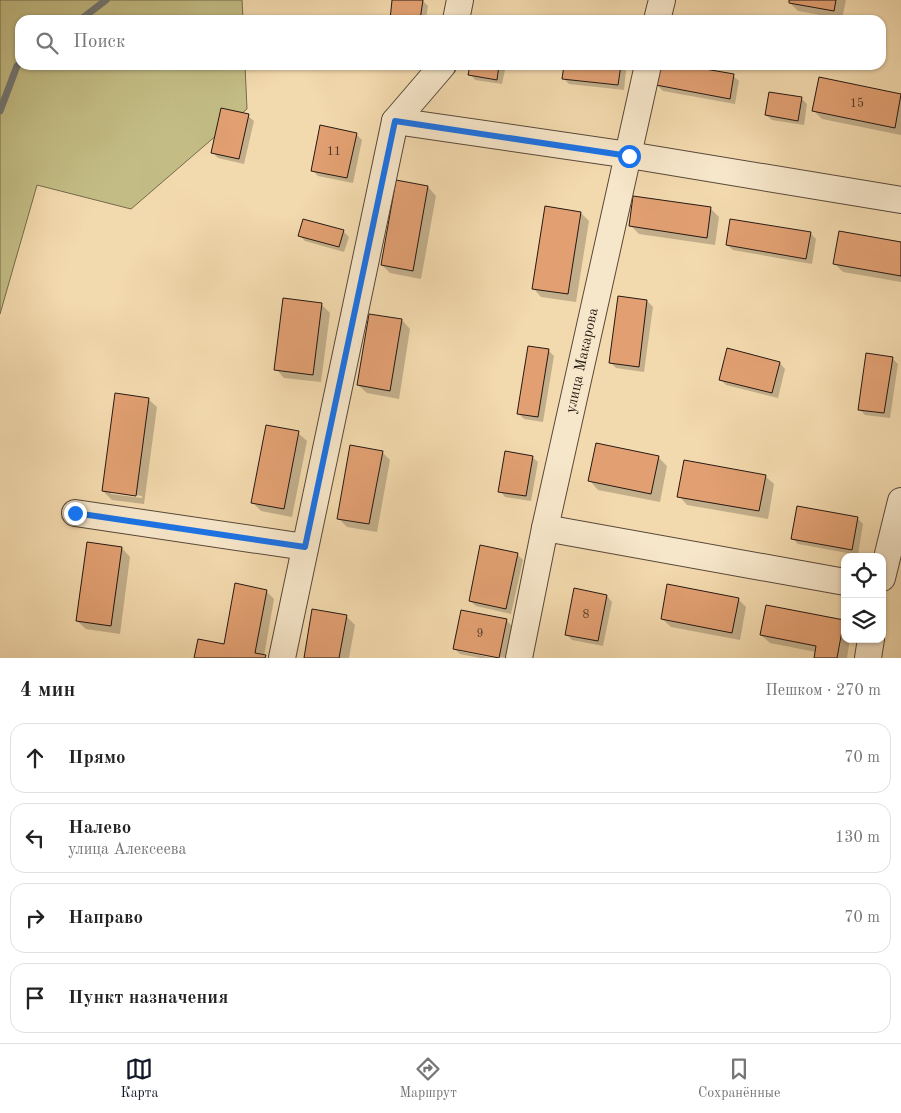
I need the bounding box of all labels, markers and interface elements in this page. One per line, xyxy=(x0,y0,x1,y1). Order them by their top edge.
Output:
search box xyxy=(15,15,886,70)
icon: search xyxy=(33,29,61,57)
text: Поиск xyxy=(73,33,125,52)
house number: 15 xyxy=(850,97,864,110)
route start xyxy=(618,145,641,168)
house number: 11 xyxy=(327,146,341,158)
street label: улица Макарова xyxy=(563,306,601,415)
route end xyxy=(64,502,87,525)
map controls xyxy=(841,553,886,643)
button: locate xyxy=(841,553,886,598)
button: layers xyxy=(841,598,886,643)
house number: 8 xyxy=(583,609,590,621)
house number: 9 xyxy=(477,628,483,640)
text: 4 мин xyxy=(20,680,75,701)
text: Пешком · 270 m xyxy=(765,683,881,699)
icon: ahead xyxy=(21,744,49,772)
text: Прямо xyxy=(68,749,126,768)
text: 70 m xyxy=(844,750,880,766)
text: Налево xyxy=(68,819,131,838)
icon: left xyxy=(21,824,49,852)
text: 130 m xyxy=(835,830,880,846)
text: улица Алексеева xyxy=(68,842,186,858)
icon: right xyxy=(21,904,49,932)
text: Направо xyxy=(68,909,143,928)
text: 70 m xyxy=(844,910,880,926)
icon: arrive xyxy=(21,984,49,1012)
text: Пункт назначения xyxy=(68,989,228,1008)
tab: Карта xyxy=(121,1055,158,1102)
tab: Маршрут xyxy=(399,1055,457,1102)
tab: Сохранённые xyxy=(698,1055,780,1102)

